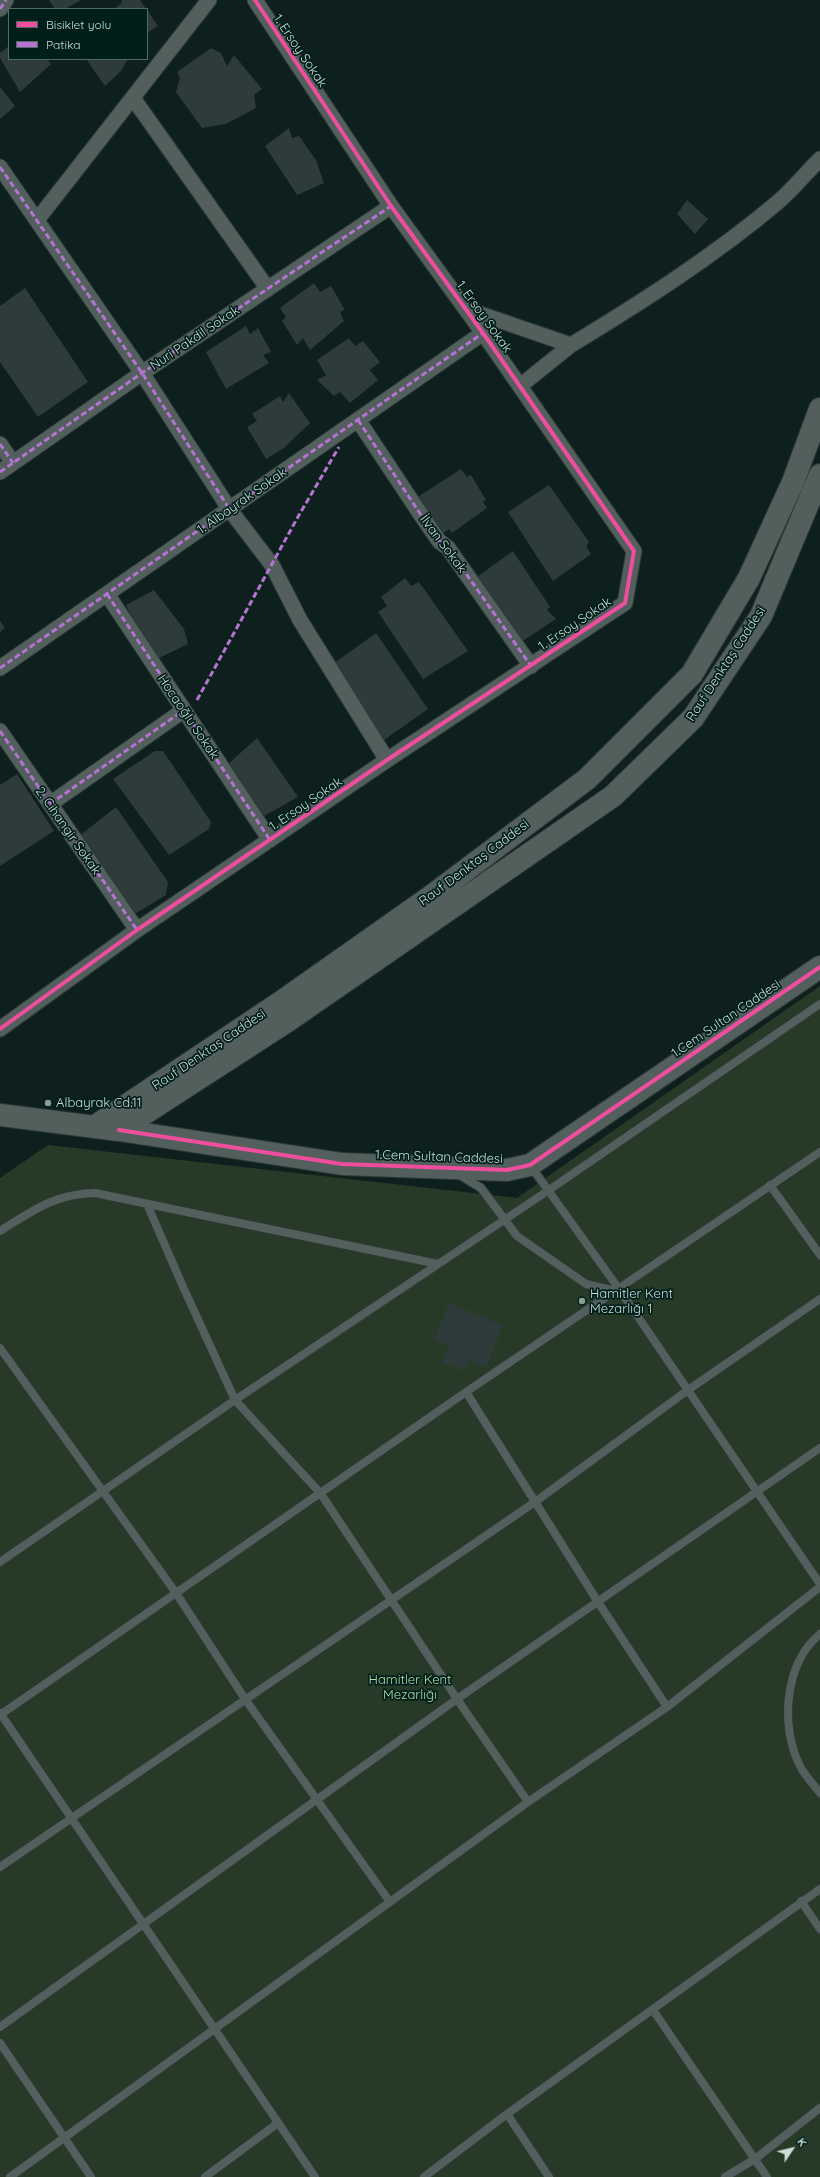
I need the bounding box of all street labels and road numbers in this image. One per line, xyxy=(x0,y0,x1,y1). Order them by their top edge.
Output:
street label: 1. Ersoy Sokak xyxy=(270,11,330,91)
street label: 1. Ersoy Sokak xyxy=(453,278,515,356)
street label: Nuri Pakdil Sokak xyxy=(147,302,243,374)
street label: 1. Albayrak Sokak xyxy=(194,464,290,538)
street label: İlvan Sokak xyxy=(416,512,470,576)
street label: 1. Ersoy Sokak xyxy=(535,594,615,654)
street label: Rauf Denktaş Caddesi xyxy=(683,604,769,724)
street label: Hocaoğlu Sokak xyxy=(154,672,222,762)
street label: 1. Ersoy Sokak xyxy=(266,774,346,834)
street label: 2. Cihangir Sokak xyxy=(32,784,104,878)
street label: Rauf Denktaş Caddesi xyxy=(416,817,532,909)
street label: 1.Cem Sultan Caddesi xyxy=(669,977,783,1061)
street label: Rauf Denktaş Caddesi xyxy=(149,1006,269,1094)
street label: 1.Cem Sultan Caddesi xyxy=(375,1147,503,1167)

